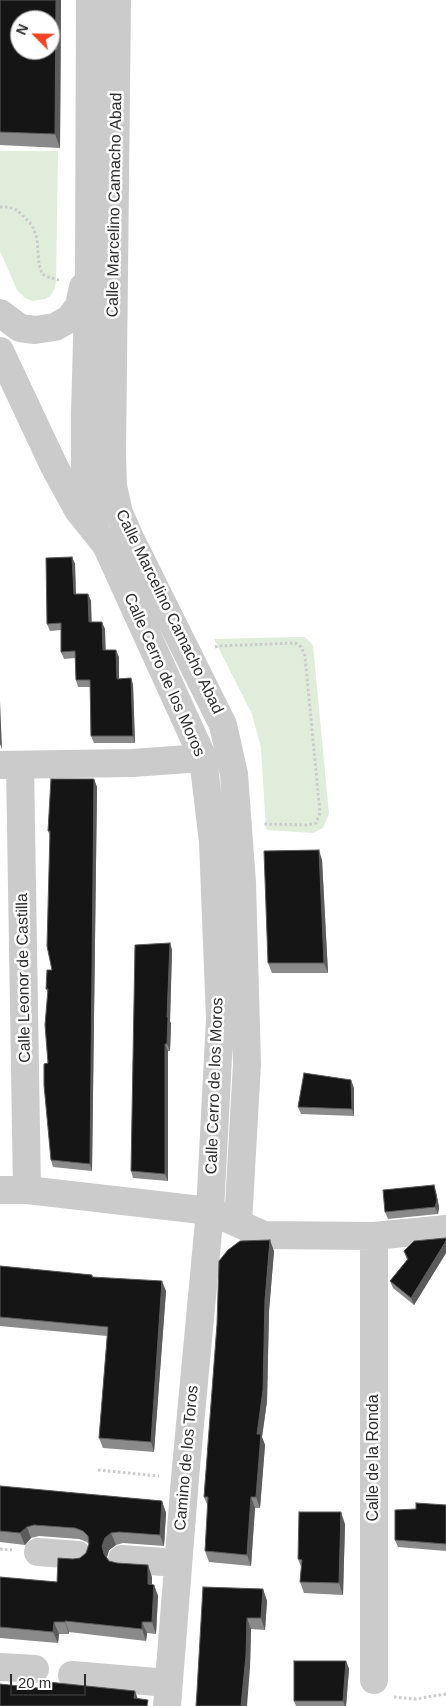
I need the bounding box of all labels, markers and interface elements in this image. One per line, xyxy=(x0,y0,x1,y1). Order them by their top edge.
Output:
north arrow xyxy=(10,10,60,60)
text: N xyxy=(13,22,31,37)
street label: Calle Marcelino Camacho Abad xyxy=(103,92,127,318)
street label: Calle Marcelino Camacho Abad xyxy=(111,507,227,717)
street label: Calle Cerro de los Moros xyxy=(119,590,209,760)
street label: Calle Leonor de Castilla xyxy=(13,893,35,1063)
street label: Calle Cerro de los Moros xyxy=(202,997,228,1175)
street label: Camino de los Toros xyxy=(171,1385,203,1531)
street label: Calle de la Ronda xyxy=(364,1394,384,1522)
scale bar xyxy=(12,1664,89,1696)
text: 20 m xyxy=(18,1674,51,1691)

